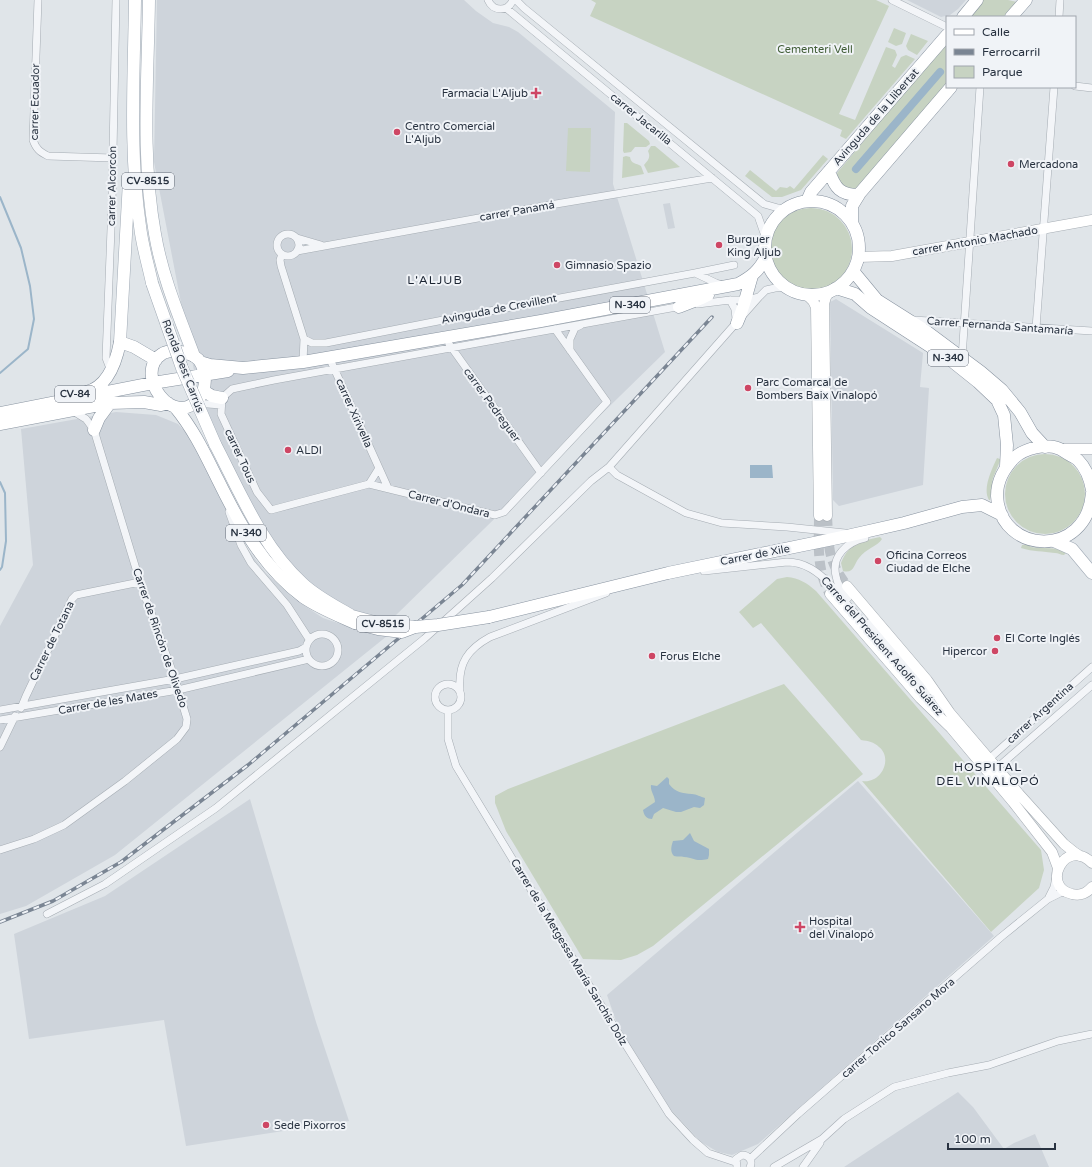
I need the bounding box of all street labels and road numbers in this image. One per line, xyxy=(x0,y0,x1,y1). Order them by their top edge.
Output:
street label: carrer Ecuador xyxy=(28,63,42,141)
street label: Avinguda de la Llibertat xyxy=(830,66,922,168)
street label: carrer Jacarilla xyxy=(608,90,674,148)
street label: carrer Alcorcón xyxy=(105,146,119,226)
road number: CV-8515 xyxy=(122,173,174,189)
street label: carrer Panamá xyxy=(478,198,556,224)
street label: carrer Antonio Machado xyxy=(911,223,1039,258)
street label: Avinguda de Crevillent xyxy=(440,291,558,327)
road number: N-340 xyxy=(610,297,650,313)
street label: Carrer Fernanda Santamaría xyxy=(926,314,1074,338)
street label: Ronda Oest Carrús xyxy=(159,318,207,414)
road number: N-340 xyxy=(928,350,968,366)
street label: carrer Pedreguer xyxy=(461,365,524,445)
street label: carrer Xirivella xyxy=(333,376,375,450)
road number: CV-84 xyxy=(55,386,95,402)
street label: carrer Tous xyxy=(222,427,258,485)
street label: Carrer d'Ondara xyxy=(407,488,491,520)
road number: N-340 xyxy=(226,525,266,541)
street label: Carrer de Xile xyxy=(719,542,791,568)
street label: Carrer de Rincón de Olivedo xyxy=(130,567,190,710)
street label: Carrer del President Adolfo Suárez xyxy=(818,574,946,718)
street label: Carrer de Totana xyxy=(27,599,77,683)
road number: CV-8515 xyxy=(357,616,409,632)
street label: carrer Argentina xyxy=(1004,680,1076,746)
street label: Carrer de les Mates xyxy=(57,687,159,717)
street label: Carrer de la Metgessa María Sanchis Dolz xyxy=(508,856,630,1048)
street label: carrer Tonico Sansano Mora xyxy=(839,975,957,1081)

